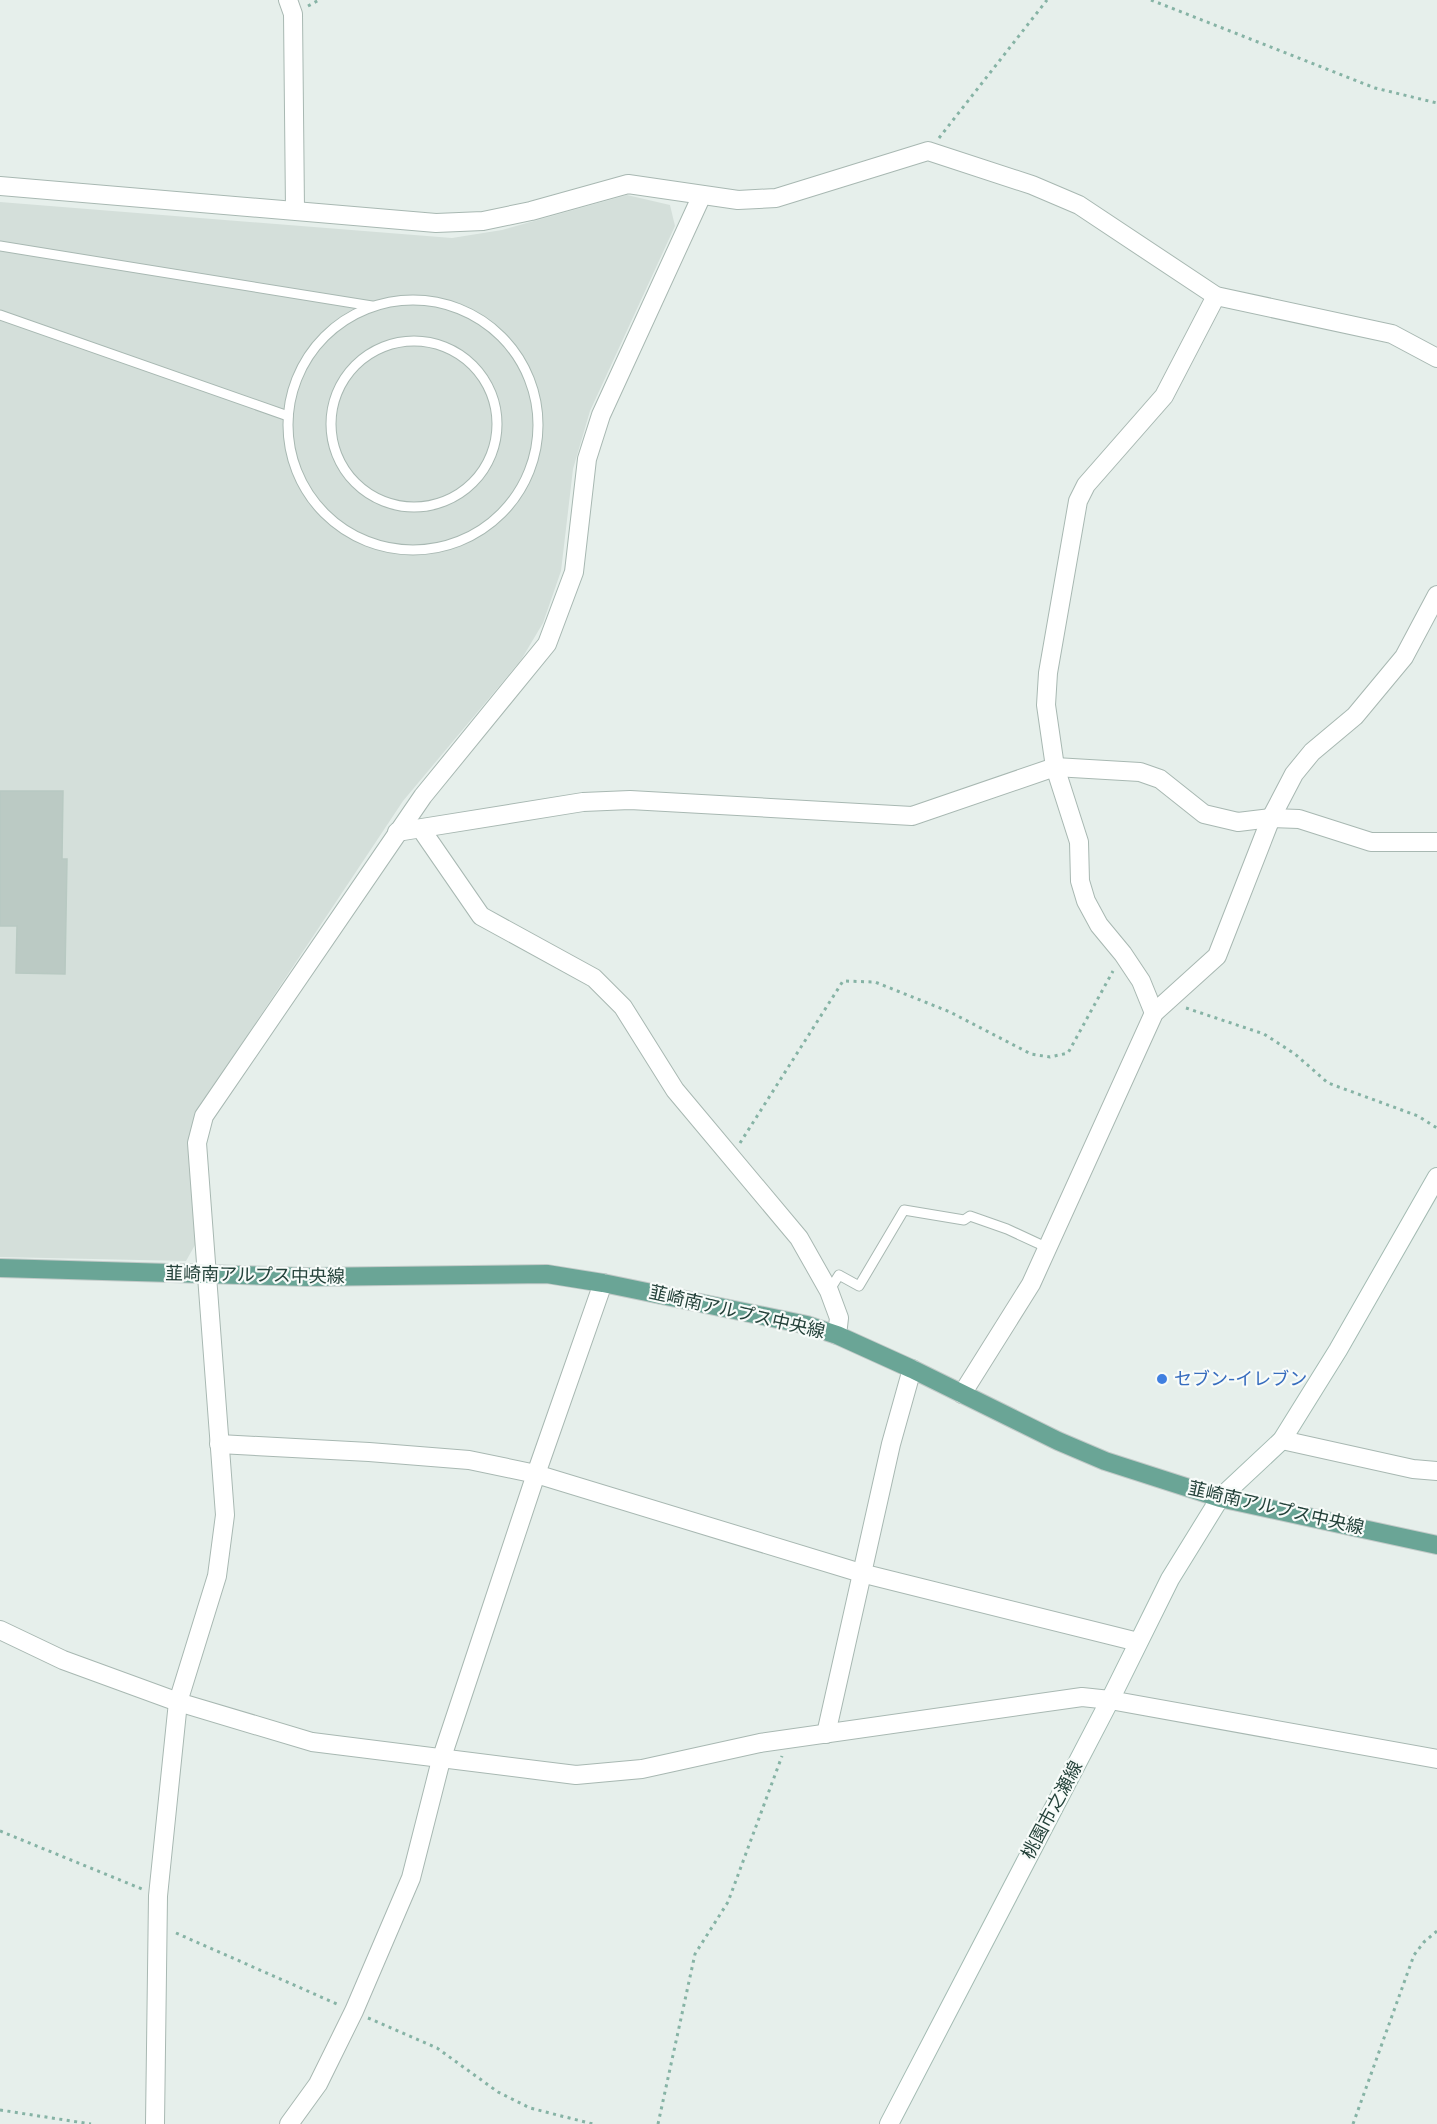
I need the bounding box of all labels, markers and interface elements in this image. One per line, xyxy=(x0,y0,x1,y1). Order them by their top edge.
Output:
street label: 韮崎南アルプス中央線 xyxy=(165,1262,345,1288)
street label: 韮崎南アルプス中央線 xyxy=(647,1281,827,1343)
place label: セブン-イレブン xyxy=(1174,1368,1307,1390)
marker: セブン-イレブン xyxy=(1155,1372,1169,1386)
street label: 韮崎南アルプス中央線 xyxy=(1186,1477,1366,1539)
street label: 桃園市之瀬線 xyxy=(1017,1757,1087,1863)

